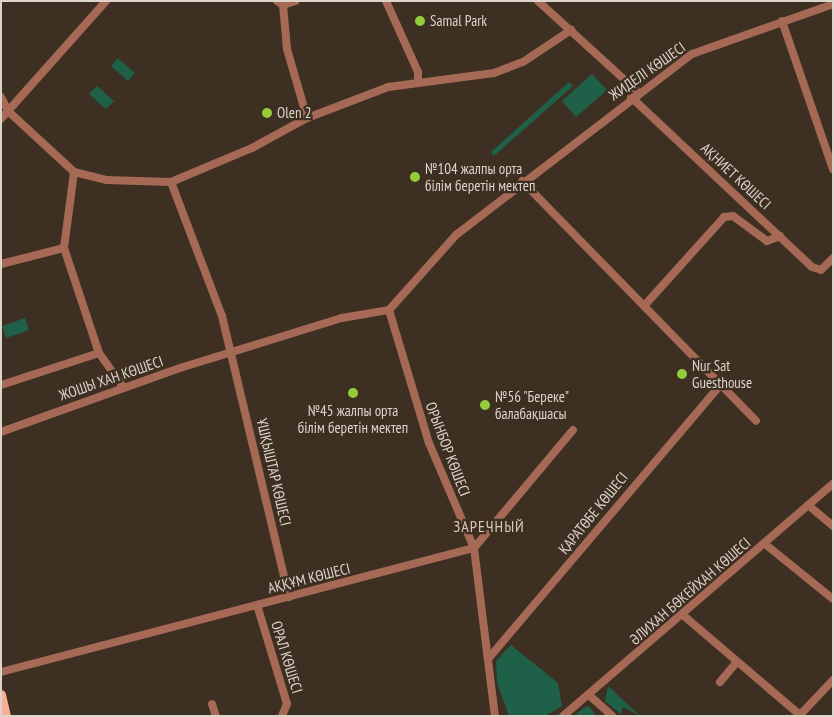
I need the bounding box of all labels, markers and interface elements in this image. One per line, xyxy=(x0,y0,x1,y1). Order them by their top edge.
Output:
place label: Samal Park xyxy=(430,12,487,30)
marker: Samal Park xyxy=(414,15,426,27)
street label: ЖИДЕЛІ КӨШЕСІ xyxy=(605,38,689,104)
place label: Olen 2 xyxy=(277,104,311,122)
marker: Olen 2 xyxy=(261,107,273,119)
street label: АҚНИЕТ КӨШЕСІ xyxy=(697,139,775,213)
place label: №104 жалпы орта білім беретін мектеп xyxy=(425,159,535,194)
marker: №104 жалпы орта білім беретін мектеп xyxy=(409,171,421,183)
street label: ЖОШЫ ХАН КӨШЕСІ xyxy=(56,352,166,404)
place label: Nur Sat Guesthouse xyxy=(692,356,752,391)
marker: Nur Sat Guesthouse xyxy=(676,368,688,380)
marker: №45 жалпы орта білім беретін мектеп xyxy=(347,387,359,399)
place label: №56 "Береке" балабақшасы xyxy=(495,387,570,422)
street label: ОРЫНБОР КӨШЕСІ xyxy=(422,399,474,499)
marker: №56 "Береке" балабақшасы xyxy=(479,399,491,411)
place label: №45 жалпы орта білім беретін мектеп xyxy=(298,401,408,436)
street label: ҰШҚЫШТАР КӨШЕСІ xyxy=(253,416,295,528)
street label: ҚАРАТӨБЕ КӨШЕСІ xyxy=(554,468,632,558)
district label: ЗАРЕЧНЫЙ xyxy=(452,516,526,536)
street label: ӘЛИХАН БӨКЕЙХАН КӨШЕСІ xyxy=(626,534,754,648)
street label: АҚҚҰМ КӨШЕСІ xyxy=(266,559,352,597)
street label: ОРАЛ КӨШЕСІ xyxy=(267,619,307,695)

